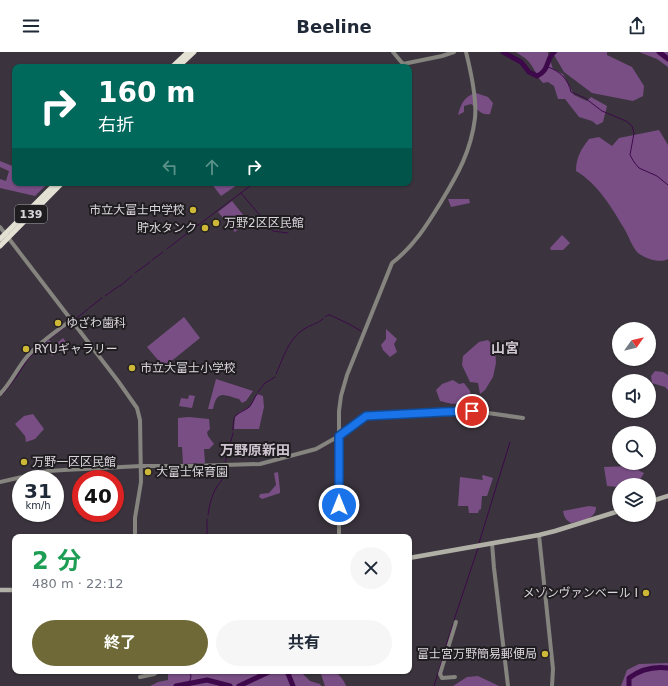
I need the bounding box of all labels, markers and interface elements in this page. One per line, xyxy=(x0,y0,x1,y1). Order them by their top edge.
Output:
icon: menu xyxy=(20,15,42,37)
icon: share xyxy=(626,15,648,37)
text: Beeline xyxy=(296,16,372,37)
text: 160 m xyxy=(98,76,195,109)
icon: right xyxy=(32,80,84,132)
text: 右折 xyxy=(98,114,134,135)
icon: left xyxy=(159,156,181,178)
icon: ahead xyxy=(201,156,223,178)
icon: right xyxy=(243,156,265,178)
place label: 市立大富士中学校 xyxy=(89,203,185,217)
road number: 139 xyxy=(15,205,47,223)
marker: 市立大富士中学校 xyxy=(188,205,198,215)
place label: 万野2区区民館 xyxy=(224,216,304,230)
marker: 万野2区区民館 xyxy=(211,218,221,228)
place label: 貯水タンク xyxy=(137,221,197,235)
marker: 貯水タンク xyxy=(200,223,210,233)
place label: ゆざわ歯科 xyxy=(66,316,126,330)
marker: ゆざわ歯科 xyxy=(53,318,63,328)
north arrow xyxy=(612,322,656,366)
map controls xyxy=(612,322,656,522)
district label: 山宮 xyxy=(491,340,519,356)
place label: RYUギャラリー xyxy=(34,342,118,356)
marker: RYUギャラリー xyxy=(21,344,31,354)
place label: 市立大富士小学校 xyxy=(140,361,236,375)
marker: 市立大富士小学校 xyxy=(127,363,137,373)
button: sound xyxy=(612,374,656,418)
pin xyxy=(455,394,489,428)
icon: arrive xyxy=(461,400,483,422)
button: search xyxy=(612,426,656,470)
district label: 万野原新田 xyxy=(220,442,290,458)
place label: 万野一区区民館 xyxy=(32,455,116,469)
marker: 万野一区区民館 xyxy=(19,457,29,467)
place label: 大富士保育園 xyxy=(156,465,228,479)
marker: 大富士保育園 xyxy=(143,467,153,477)
speed limit sign: 40 xyxy=(72,470,124,522)
button: layers xyxy=(612,478,656,522)
text: 31 xyxy=(24,479,52,503)
position arrow xyxy=(318,484,360,526)
text: km/h xyxy=(25,500,51,511)
text: 2 分 xyxy=(32,547,81,575)
button: close xyxy=(350,547,392,589)
text: 480 m · 22:12 xyxy=(32,576,123,591)
place label: メゾンヴァンベール I xyxy=(523,586,638,600)
marker: メゾンヴァンベール I xyxy=(641,588,651,598)
button: 終了 xyxy=(32,620,208,666)
button: 共有 xyxy=(216,620,392,666)
place label: 富士宮万野簡易郵便局 xyxy=(417,647,537,661)
marker: 富士宮万野簡易郵便局 xyxy=(540,649,550,659)

